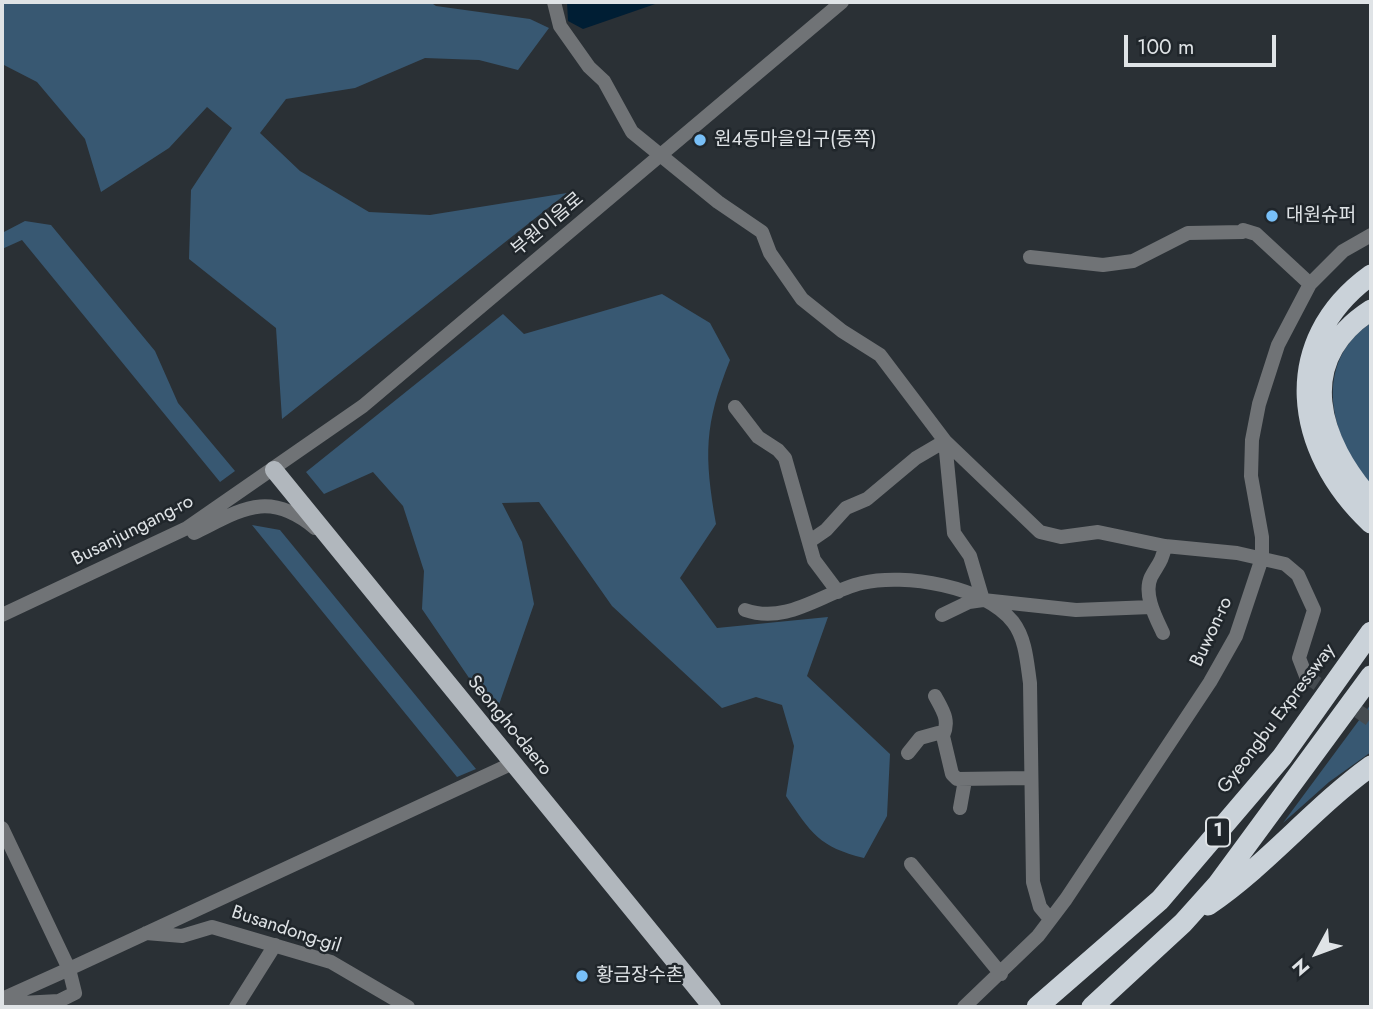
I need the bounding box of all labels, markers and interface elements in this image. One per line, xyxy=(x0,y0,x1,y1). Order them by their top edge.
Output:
scale bar xyxy=(1128,21,1280,65)
text: 100 m xyxy=(1137,32,1194,62)
place label: 원4동마을입구(동쪽) xyxy=(714,129,877,151)
marker: 원4동마을입구(동쪽) xyxy=(692,132,708,148)
street label: 부원이음로 xyxy=(507,188,589,262)
place label: 대원슈퍼 xyxy=(1286,205,1356,227)
marker: 대원슈퍼 xyxy=(1264,208,1280,224)
street label: Busanjungang-ro xyxy=(68,491,198,571)
street label: Buwon-ro xyxy=(1186,594,1238,670)
street label: Gyeongbu Expressway xyxy=(1213,640,1341,798)
street label: Seongho-daero xyxy=(462,671,556,781)
road number: 1 xyxy=(1206,818,1230,846)
street label: Busandong-gil xyxy=(229,902,343,958)
north arrow xyxy=(1282,918,1352,988)
text: N xyxy=(1286,953,1316,982)
place label: 황금장수촌 xyxy=(596,965,683,987)
marker: 황금장수촌 xyxy=(574,968,590,984)

